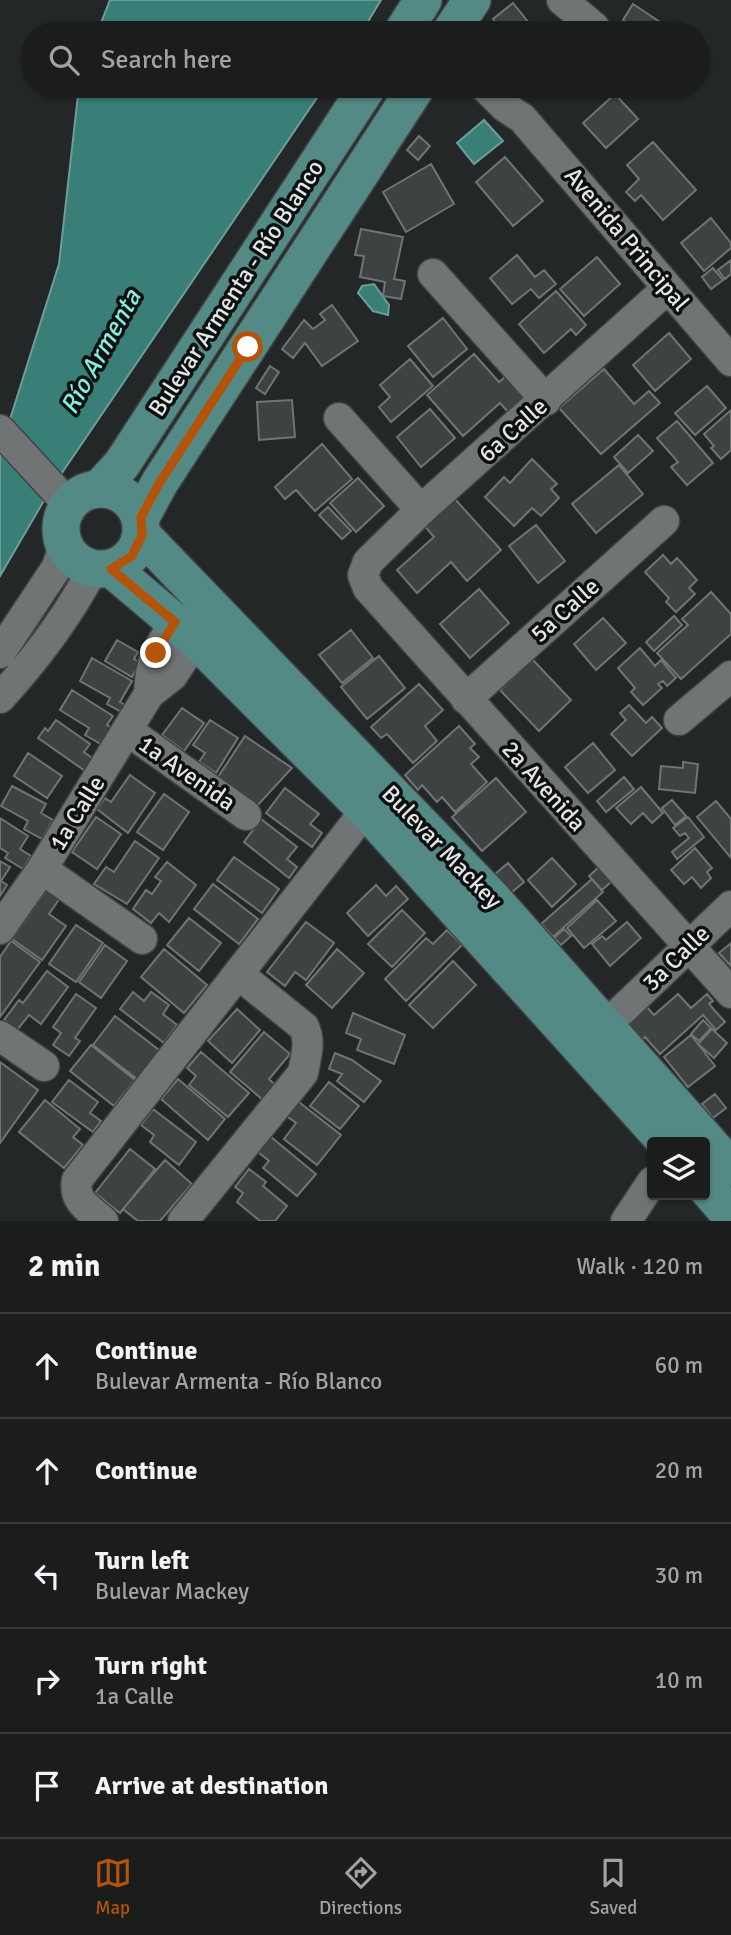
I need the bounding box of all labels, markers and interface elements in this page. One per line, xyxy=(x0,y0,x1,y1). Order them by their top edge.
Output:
search box xyxy=(21,21,710,98)
icon: search xyxy=(45,41,83,79)
text: Search here xyxy=(101,44,232,76)
street label: Bulevar Armenta - Río Blanco xyxy=(142,154,330,422)
street label: Avenida Principal xyxy=(558,161,696,317)
water label: Río Armenta xyxy=(54,283,149,420)
route start xyxy=(232,331,263,362)
street label: 6a Calle xyxy=(472,391,554,469)
street label: 5a Calle xyxy=(524,571,606,649)
route end xyxy=(140,637,171,668)
street label: 1a Avenida xyxy=(133,729,241,817)
street label: 2a Avenida xyxy=(495,734,593,838)
street label: 1a Calle xyxy=(42,770,112,856)
street label: Bulevar Mackey xyxy=(375,779,509,915)
street label: 3a Calle xyxy=(636,919,716,997)
map controls xyxy=(647,1137,710,1200)
button: layers xyxy=(647,1137,710,1200)
text: 2 min xyxy=(28,1248,100,1285)
text: Walk · 120 m xyxy=(577,1252,703,1281)
text: Continue xyxy=(95,1335,197,1367)
icon: ahead xyxy=(28,1347,66,1385)
text: 60 m xyxy=(655,1351,703,1380)
text: Bulevar Armenta - Río Blanco xyxy=(95,1367,382,1396)
icon: ahead xyxy=(28,1452,66,1490)
text: Continue xyxy=(95,1455,197,1487)
text: 20 m xyxy=(655,1456,703,1485)
text: Turn left xyxy=(95,1545,189,1577)
icon: left xyxy=(28,1557,66,1595)
text: 30 m xyxy=(655,1561,703,1590)
text: Bulevar Mackey xyxy=(95,1577,249,1606)
text: Turn right xyxy=(95,1650,207,1682)
icon: right xyxy=(28,1662,66,1700)
text: 10 m xyxy=(655,1666,703,1695)
text: 1a Calle xyxy=(95,1682,174,1711)
icon: arrive xyxy=(28,1767,66,1805)
text: Arrive at destination xyxy=(95,1770,328,1802)
tab: Map xyxy=(94,1854,132,1920)
tab: Directions xyxy=(319,1854,402,1920)
tab: Saved xyxy=(589,1854,637,1920)

